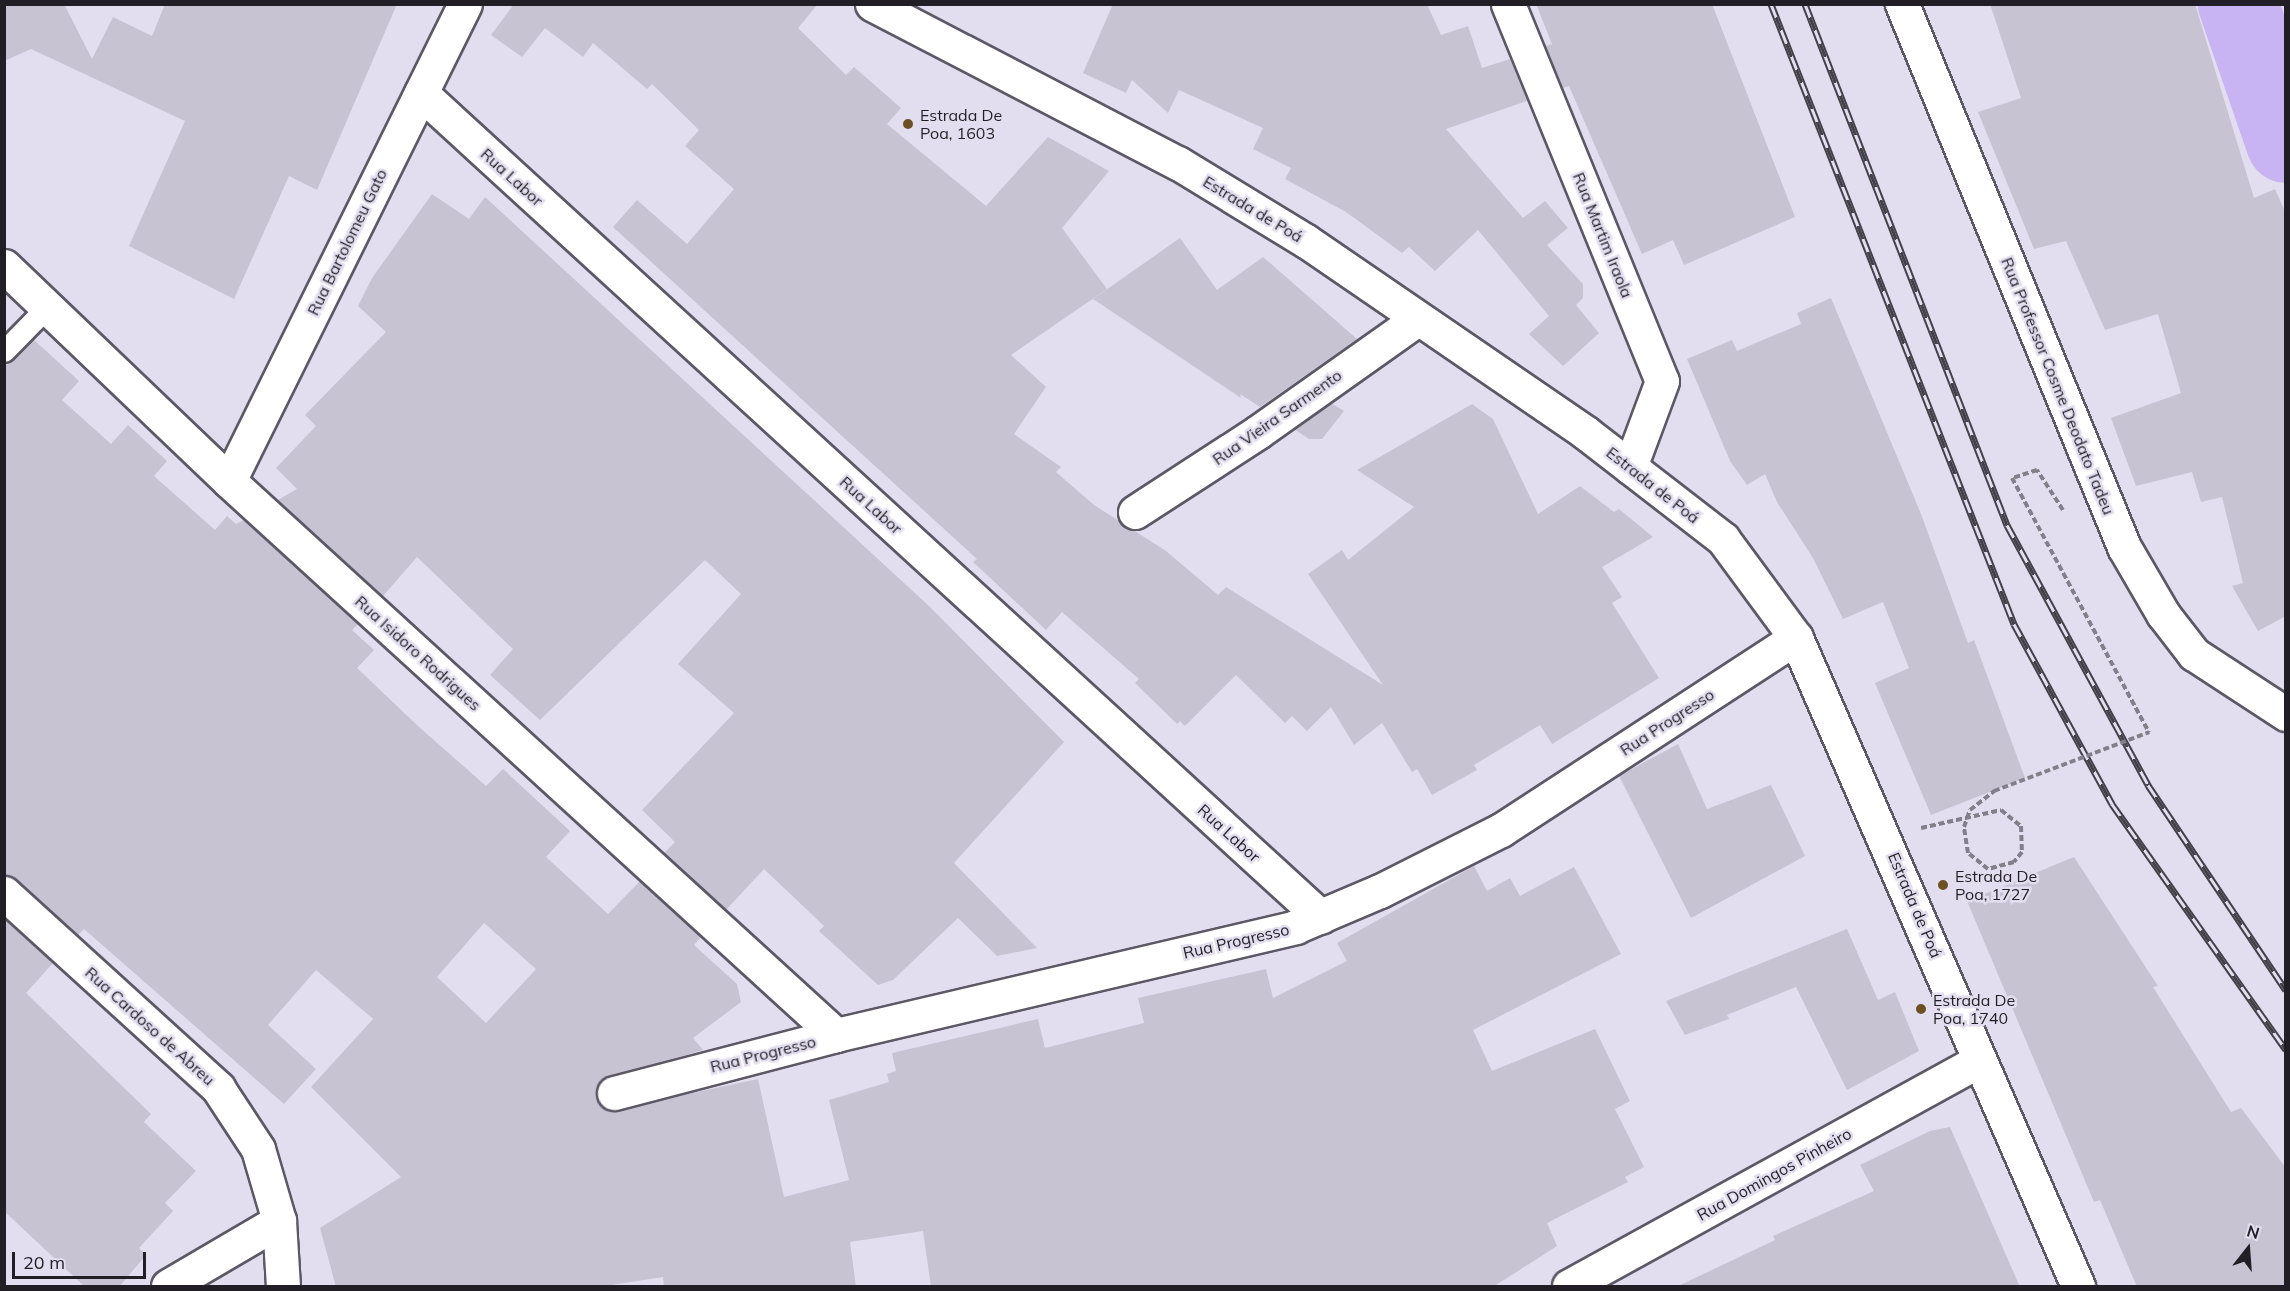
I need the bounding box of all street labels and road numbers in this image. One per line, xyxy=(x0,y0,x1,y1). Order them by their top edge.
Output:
street label: Rua Labor xyxy=(477,144,547,210)
street label: Rua Bartolomeu Gato xyxy=(303,166,391,318)
street label: Rua Martim Iraola xyxy=(1569,170,1637,300)
street label: Estrada de Poá xyxy=(1200,172,1306,246)
street label: Rua Professor Cosme Deodato Tadeu xyxy=(1997,255,2119,517)
street label: Rua Vieira Sarmento xyxy=(1209,365,1345,469)
street label: Estrada de Poá xyxy=(1603,443,1703,527)
street label: Rua Labor xyxy=(836,472,906,538)
street label: Rua Isidoro Rodrigues xyxy=(351,592,485,714)
street label: Rua Progresso xyxy=(1616,684,1718,760)
street label: Rua Labor xyxy=(1194,800,1264,866)
street label: Estrada de Poá xyxy=(1884,849,1946,961)
street label: Rua Progresso xyxy=(1181,919,1291,963)
street label: Rua Cardoso de Abreu xyxy=(81,963,219,1089)
street label: Rua Progresso xyxy=(708,1032,818,1076)
street label: Rua Domingos Pinheiro xyxy=(1693,1124,1855,1224)

